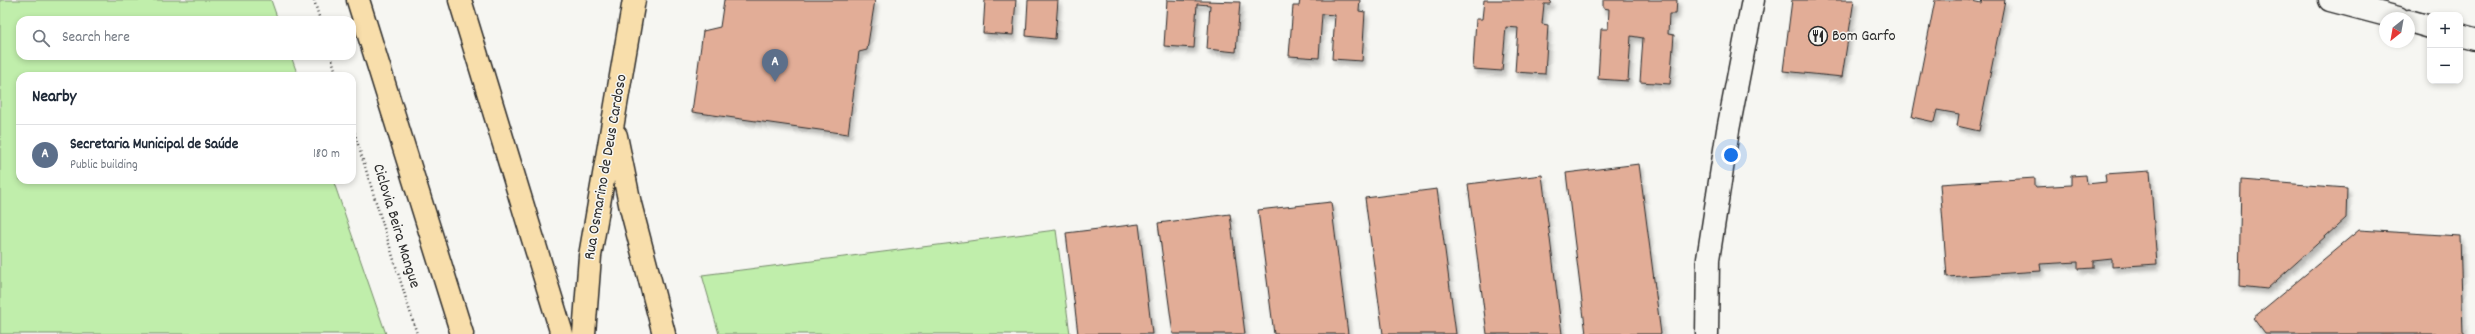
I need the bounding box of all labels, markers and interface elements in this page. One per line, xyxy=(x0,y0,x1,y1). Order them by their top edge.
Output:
north arrow xyxy=(2379,12,2415,48)
map controls xyxy=(2427,12,2463,84)
button: + xyxy=(2427,12,2463,48)
search box xyxy=(16,16,356,60)
restaurant icon: Bom Garfo xyxy=(1807,25,1829,47)
place label: Bom Garfo xyxy=(1832,25,1896,48)
icon: search xyxy=(30,27,52,49)
text: Search here xyxy=(62,27,130,49)
button: − xyxy=(2427,48,2463,84)
pin: A xyxy=(762,49,788,82)
street label: Rua Osmarino de Deus Cardoso xyxy=(578,72,634,262)
text: Nearby xyxy=(32,86,76,110)
text: Secretaria Municipal de Saúde xyxy=(70,134,238,156)
text: A xyxy=(41,145,49,164)
text: 180 m xyxy=(313,145,340,164)
your location xyxy=(1721,145,1741,165)
text: Public building xyxy=(70,156,138,175)
street label: Ciclovia Beira Mangue xyxy=(366,161,426,291)

